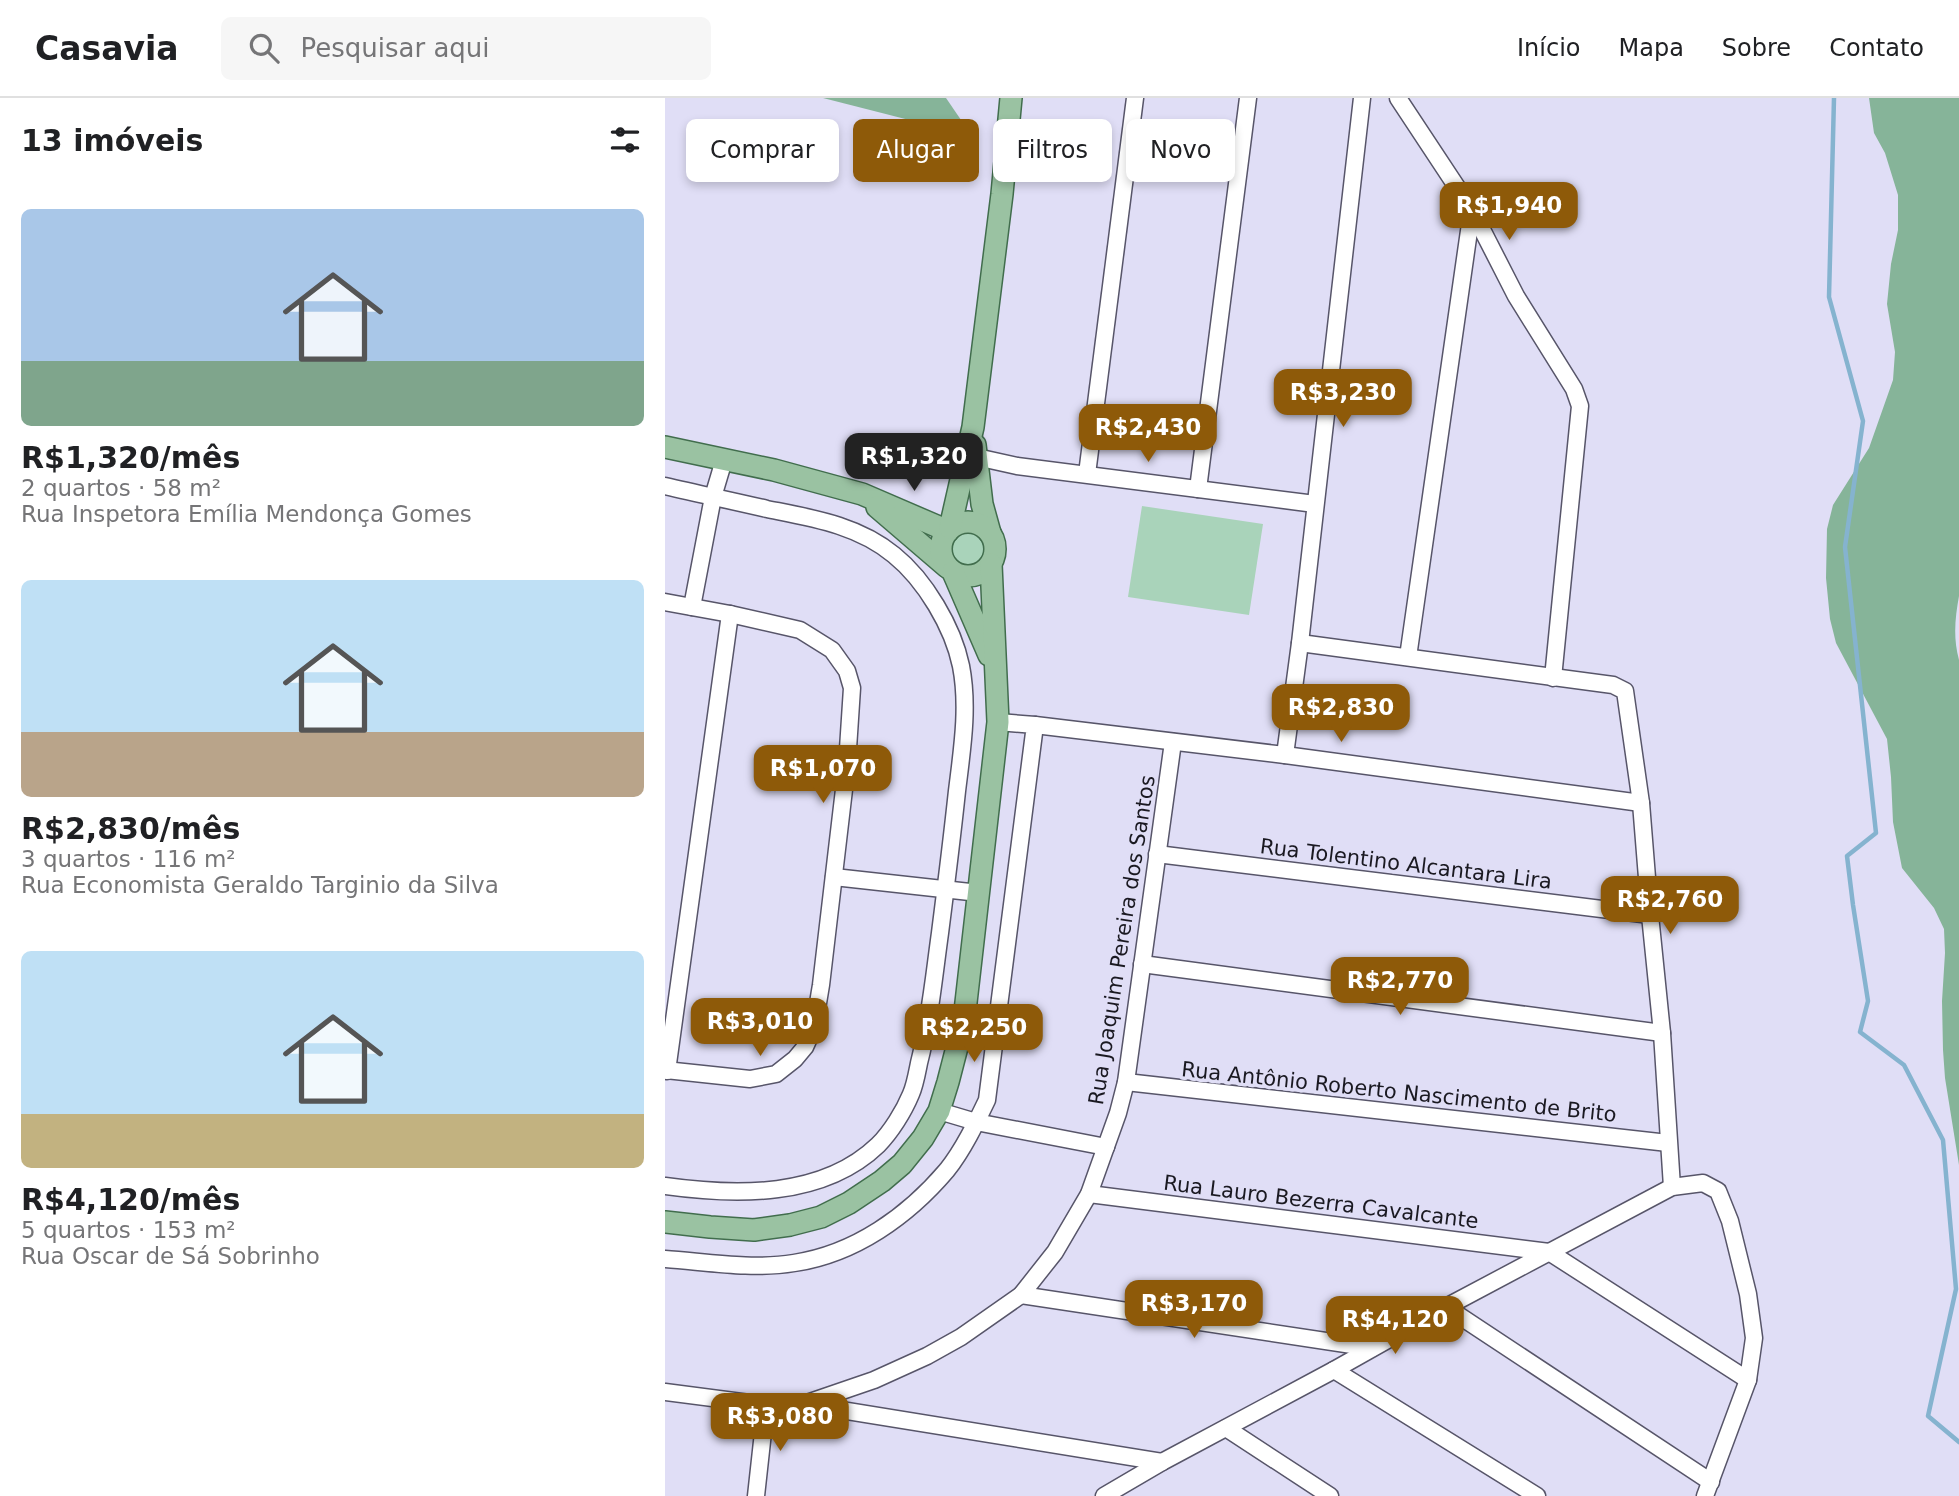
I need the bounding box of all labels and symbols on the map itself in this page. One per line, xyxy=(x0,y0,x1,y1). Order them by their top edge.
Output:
pin: R$1,940 xyxy=(1444,183,1574,242)
pin: R$3,230 xyxy=(1278,370,1408,429)
pin: R$2,430 xyxy=(1083,404,1213,464)
pin: R$1,320 xyxy=(849,434,979,493)
pin: R$2,830 xyxy=(1276,684,1406,744)
pin: R$1,070 xyxy=(758,746,888,805)
street label: Rua Joaquim Pereira dos Santos xyxy=(1084,774,1160,1106)
street label: Rua Tolentino Alcantara Lira xyxy=(1259,834,1553,894)
pin: R$2,760 xyxy=(1605,876,1735,936)
pin: R$2,770 xyxy=(1335,958,1465,1017)
pin: R$3,010 xyxy=(695,998,825,1058)
pin: R$2,250 xyxy=(909,1004,1039,1064)
street label: Rua Antônio Roberto Nascimento de Brito xyxy=(1180,1057,1618,1127)
street label: Rua Lauro Bezerra Cavalcante xyxy=(1162,1171,1480,1233)
pin: R$3,170 xyxy=(1129,1280,1259,1340)
pin: R$4,120 xyxy=(1330,1296,1460,1356)
pin: R$3,080 xyxy=(715,1394,845,1453)

